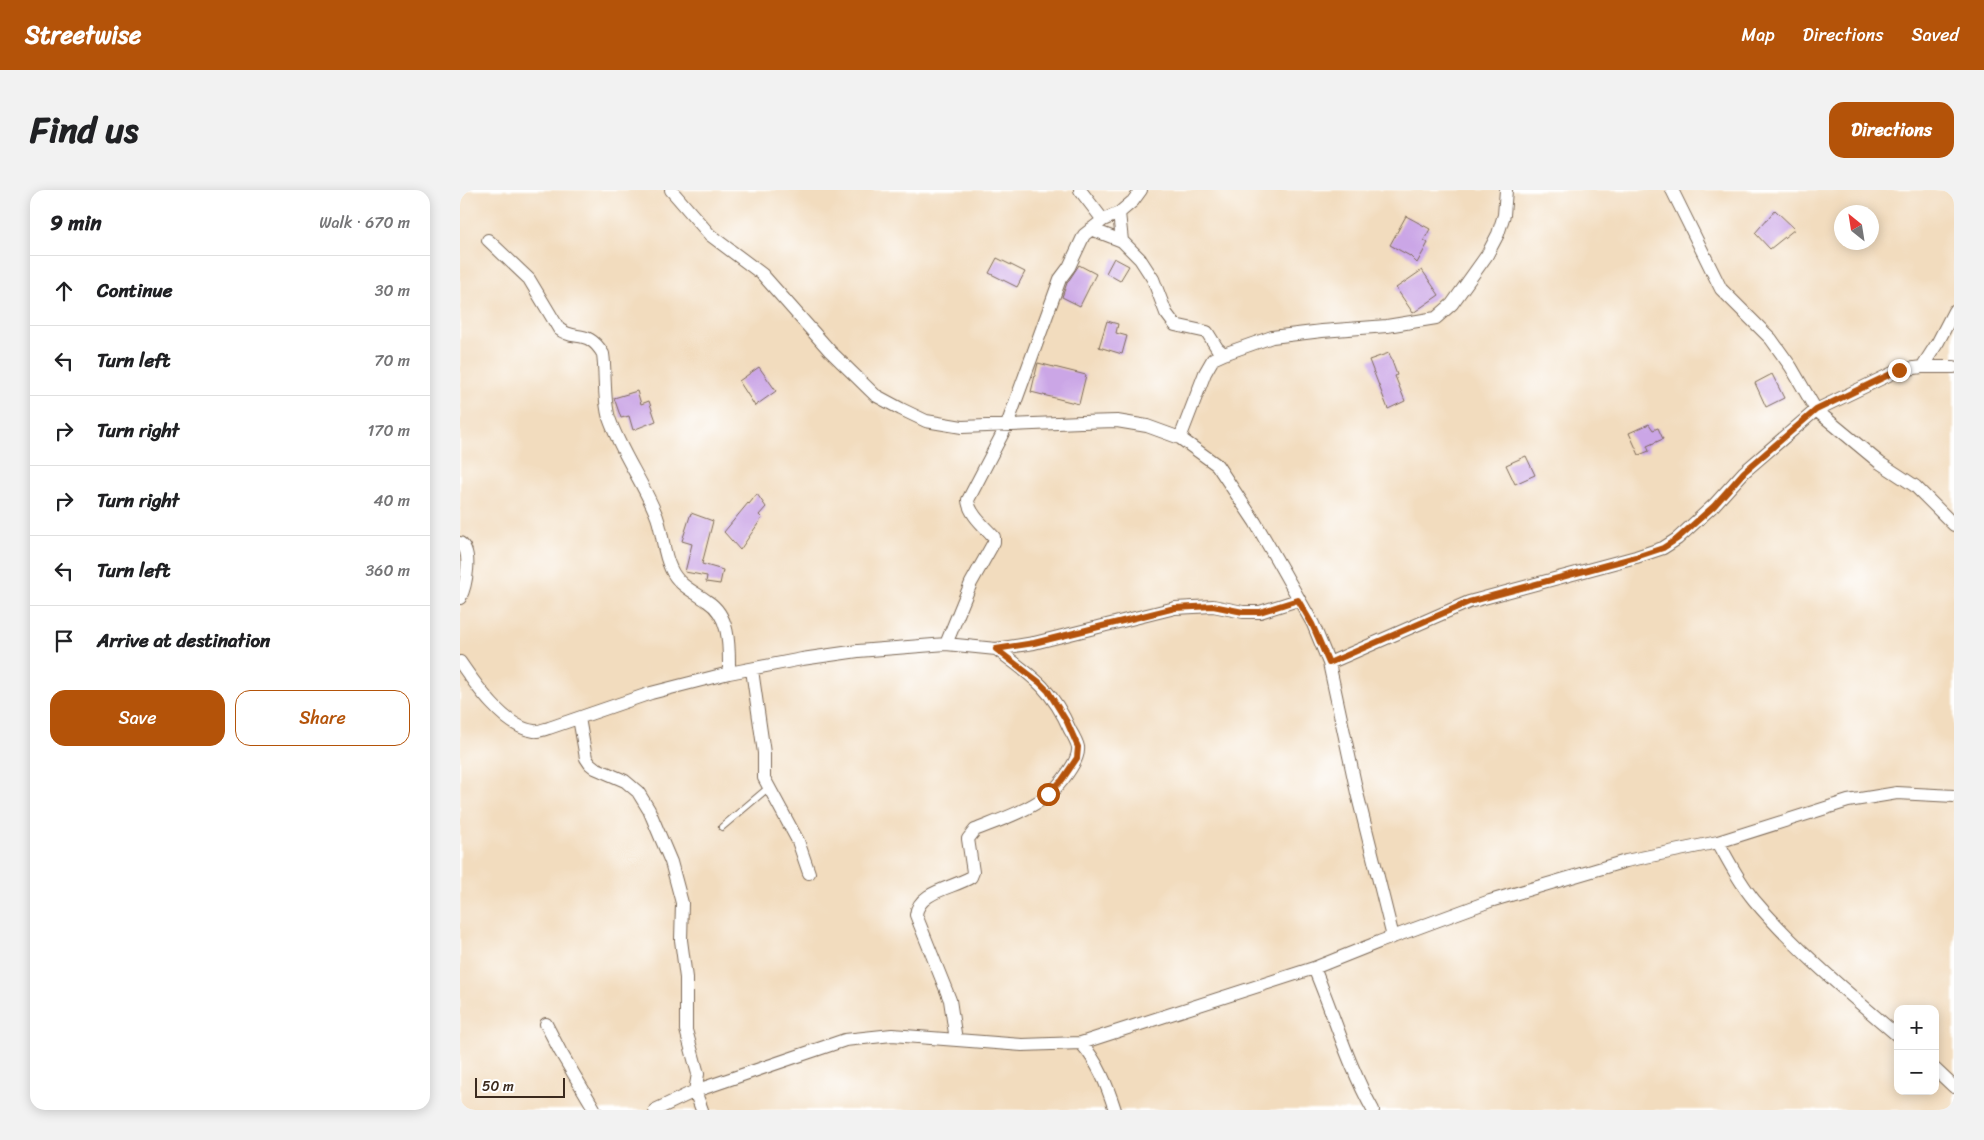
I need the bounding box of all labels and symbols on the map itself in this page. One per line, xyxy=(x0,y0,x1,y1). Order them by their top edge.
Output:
north arrow xyxy=(1834,205,1879,250)
route end xyxy=(1888,359,1911,382)
route start xyxy=(1037,783,1060,806)
scale bar xyxy=(475,1075,565,1098)

